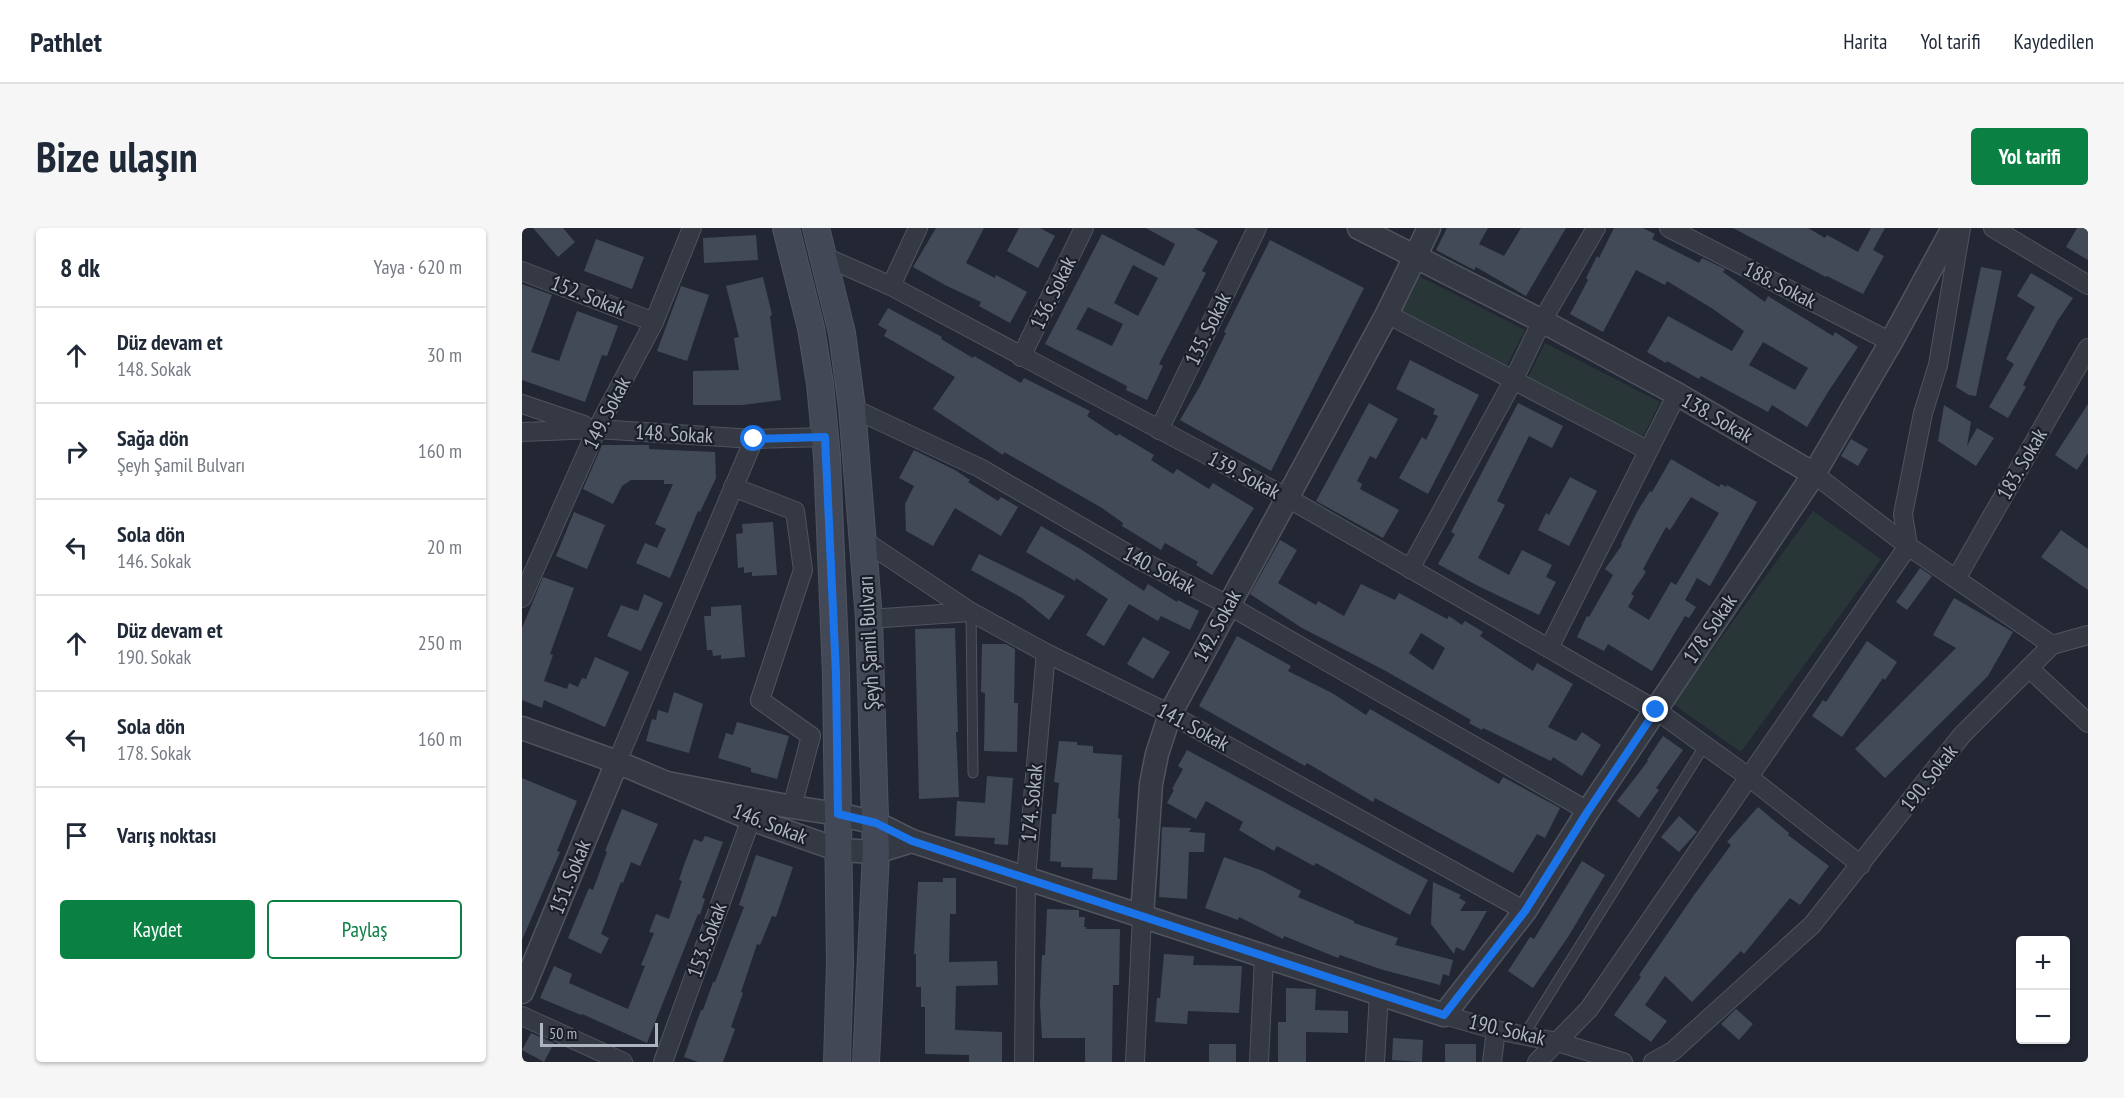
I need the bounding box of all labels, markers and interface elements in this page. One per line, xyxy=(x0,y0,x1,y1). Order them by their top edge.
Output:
text: Pathlet xyxy=(30,23,102,60)
text: Harita xyxy=(1843,28,1887,55)
text: Yol tarifi xyxy=(1920,28,1981,55)
text: Kaydedilen xyxy=(2014,28,2094,55)
button: Yol tarifi xyxy=(1971,128,2088,185)
text: Bize ulaşın xyxy=(36,129,198,184)
text: 8 dk xyxy=(60,251,100,284)
street label: 136. Sokak xyxy=(1023,252,1082,334)
text: Yaya · 620 m xyxy=(374,254,462,280)
street label: 188. Sokak xyxy=(1739,255,1821,314)
street label: 152. Sokak xyxy=(547,269,629,322)
street label: 135. Sokak xyxy=(1178,288,1237,370)
text: Düz devam et xyxy=(117,328,223,356)
icon: ahead xyxy=(60,339,93,372)
text: 30 m xyxy=(427,342,462,368)
text: 148. Sokak xyxy=(117,356,191,382)
street label: 149. Sokak xyxy=(577,372,636,454)
street label: 138. Sokak xyxy=(1677,386,1758,449)
street label: 148. Sokak xyxy=(634,418,714,449)
street label: 183. Sokak xyxy=(1990,423,2053,504)
text: Sağa dön xyxy=(117,424,189,452)
route start xyxy=(740,425,766,451)
icon: right xyxy=(60,435,93,468)
text: 160 m xyxy=(418,438,462,464)
street label: 139. Sokak xyxy=(1203,444,1285,505)
text: Şeyh Şamil Bulvarı xyxy=(117,452,245,478)
text: Sola dön xyxy=(117,520,185,548)
icon: left xyxy=(60,531,93,564)
text: 20 m xyxy=(427,534,462,560)
street label: 140. Sokak xyxy=(1118,539,1200,600)
text: 146. Sokak xyxy=(117,548,191,574)
street label: Şeyh Şamil Bulvarı xyxy=(851,575,886,711)
street label: 142. Sokak xyxy=(1186,585,1247,667)
street label: 178. Sokak xyxy=(1677,589,1743,669)
text: Düz devam et xyxy=(117,616,223,644)
icon: ahead xyxy=(60,627,93,660)
text: 250 m xyxy=(418,630,462,656)
text: 190. Sokak xyxy=(117,644,191,670)
street label: 141. Sokak xyxy=(1152,696,1234,757)
route end xyxy=(1642,696,1668,722)
text: Sola dön xyxy=(117,712,185,740)
icon: left xyxy=(60,723,93,756)
text: 160 m xyxy=(418,726,462,752)
street label: 190. Sokak xyxy=(1894,739,1963,817)
text: 178. Sokak xyxy=(117,740,191,766)
street label: 174. Sokak xyxy=(1015,763,1048,843)
street label: 146. Sokak xyxy=(729,797,811,850)
icon: arrive xyxy=(60,819,93,852)
text: Varış noktası xyxy=(117,821,217,849)
street label: 151. Sokak xyxy=(542,836,597,918)
street label: 153. Sokak xyxy=(681,899,733,981)
button: Kaydet xyxy=(60,900,255,959)
button: Paylaş xyxy=(267,900,462,959)
map controls xyxy=(2016,936,2070,1044)
button: + xyxy=(2016,936,2070,990)
button: − xyxy=(2016,990,2070,1044)
street label: 190. Sokak xyxy=(1466,1008,1548,1051)
scale bar xyxy=(540,1020,658,1048)
text: 50 m xyxy=(549,1023,577,1043)

